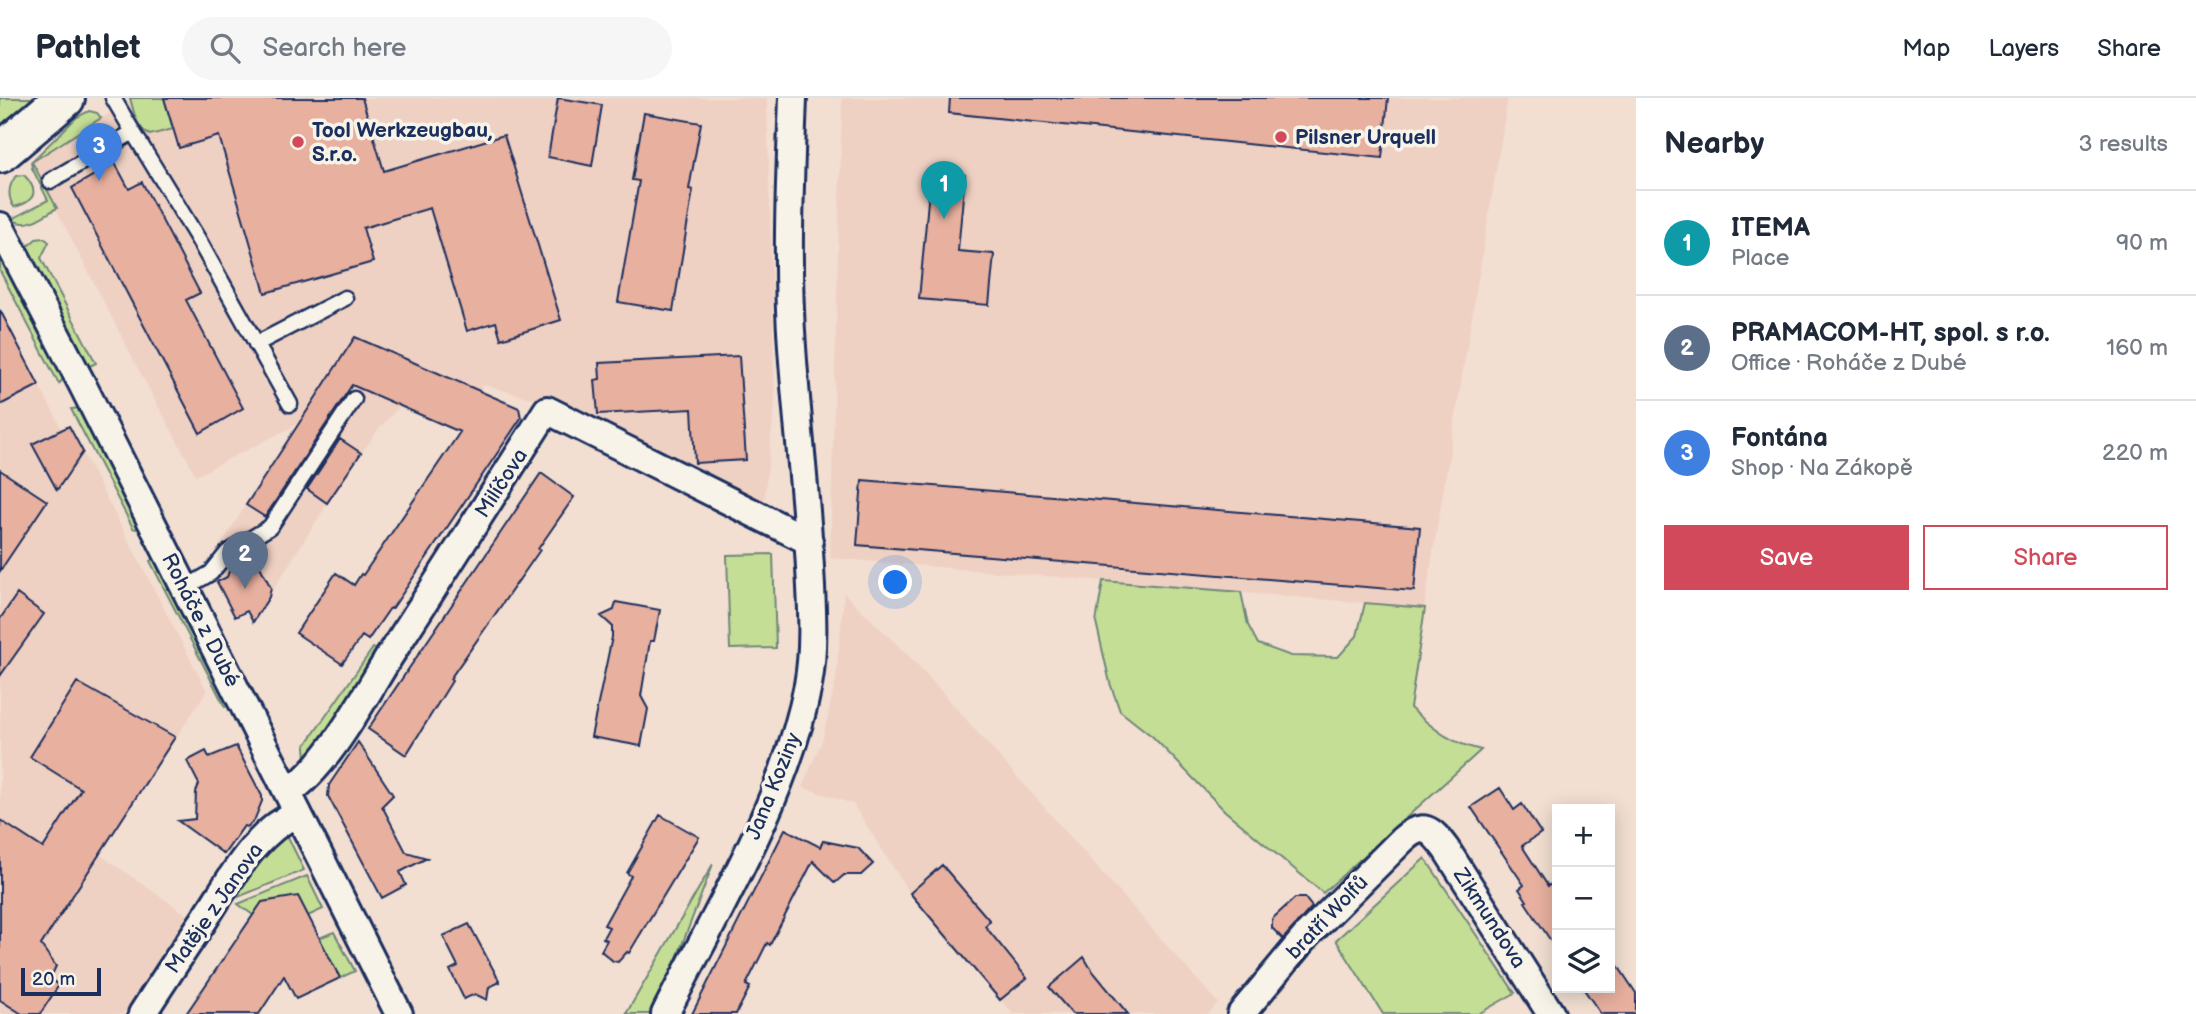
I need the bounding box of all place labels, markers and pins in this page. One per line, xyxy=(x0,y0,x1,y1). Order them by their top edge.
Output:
place label: Tool Werkzeugbau, S.r.o. xyxy=(312,118,493,167)
pin: 3 xyxy=(76,123,122,181)
place label: Pilsner Urquell xyxy=(1295,125,1436,150)
marker: Pilsner Urquell xyxy=(1273,129,1289,145)
marker: Tool Werkzeugbau, S.r.o. xyxy=(290,134,306,150)
pin: 1 xyxy=(921,161,967,219)
pin: 2 xyxy=(222,531,268,589)

